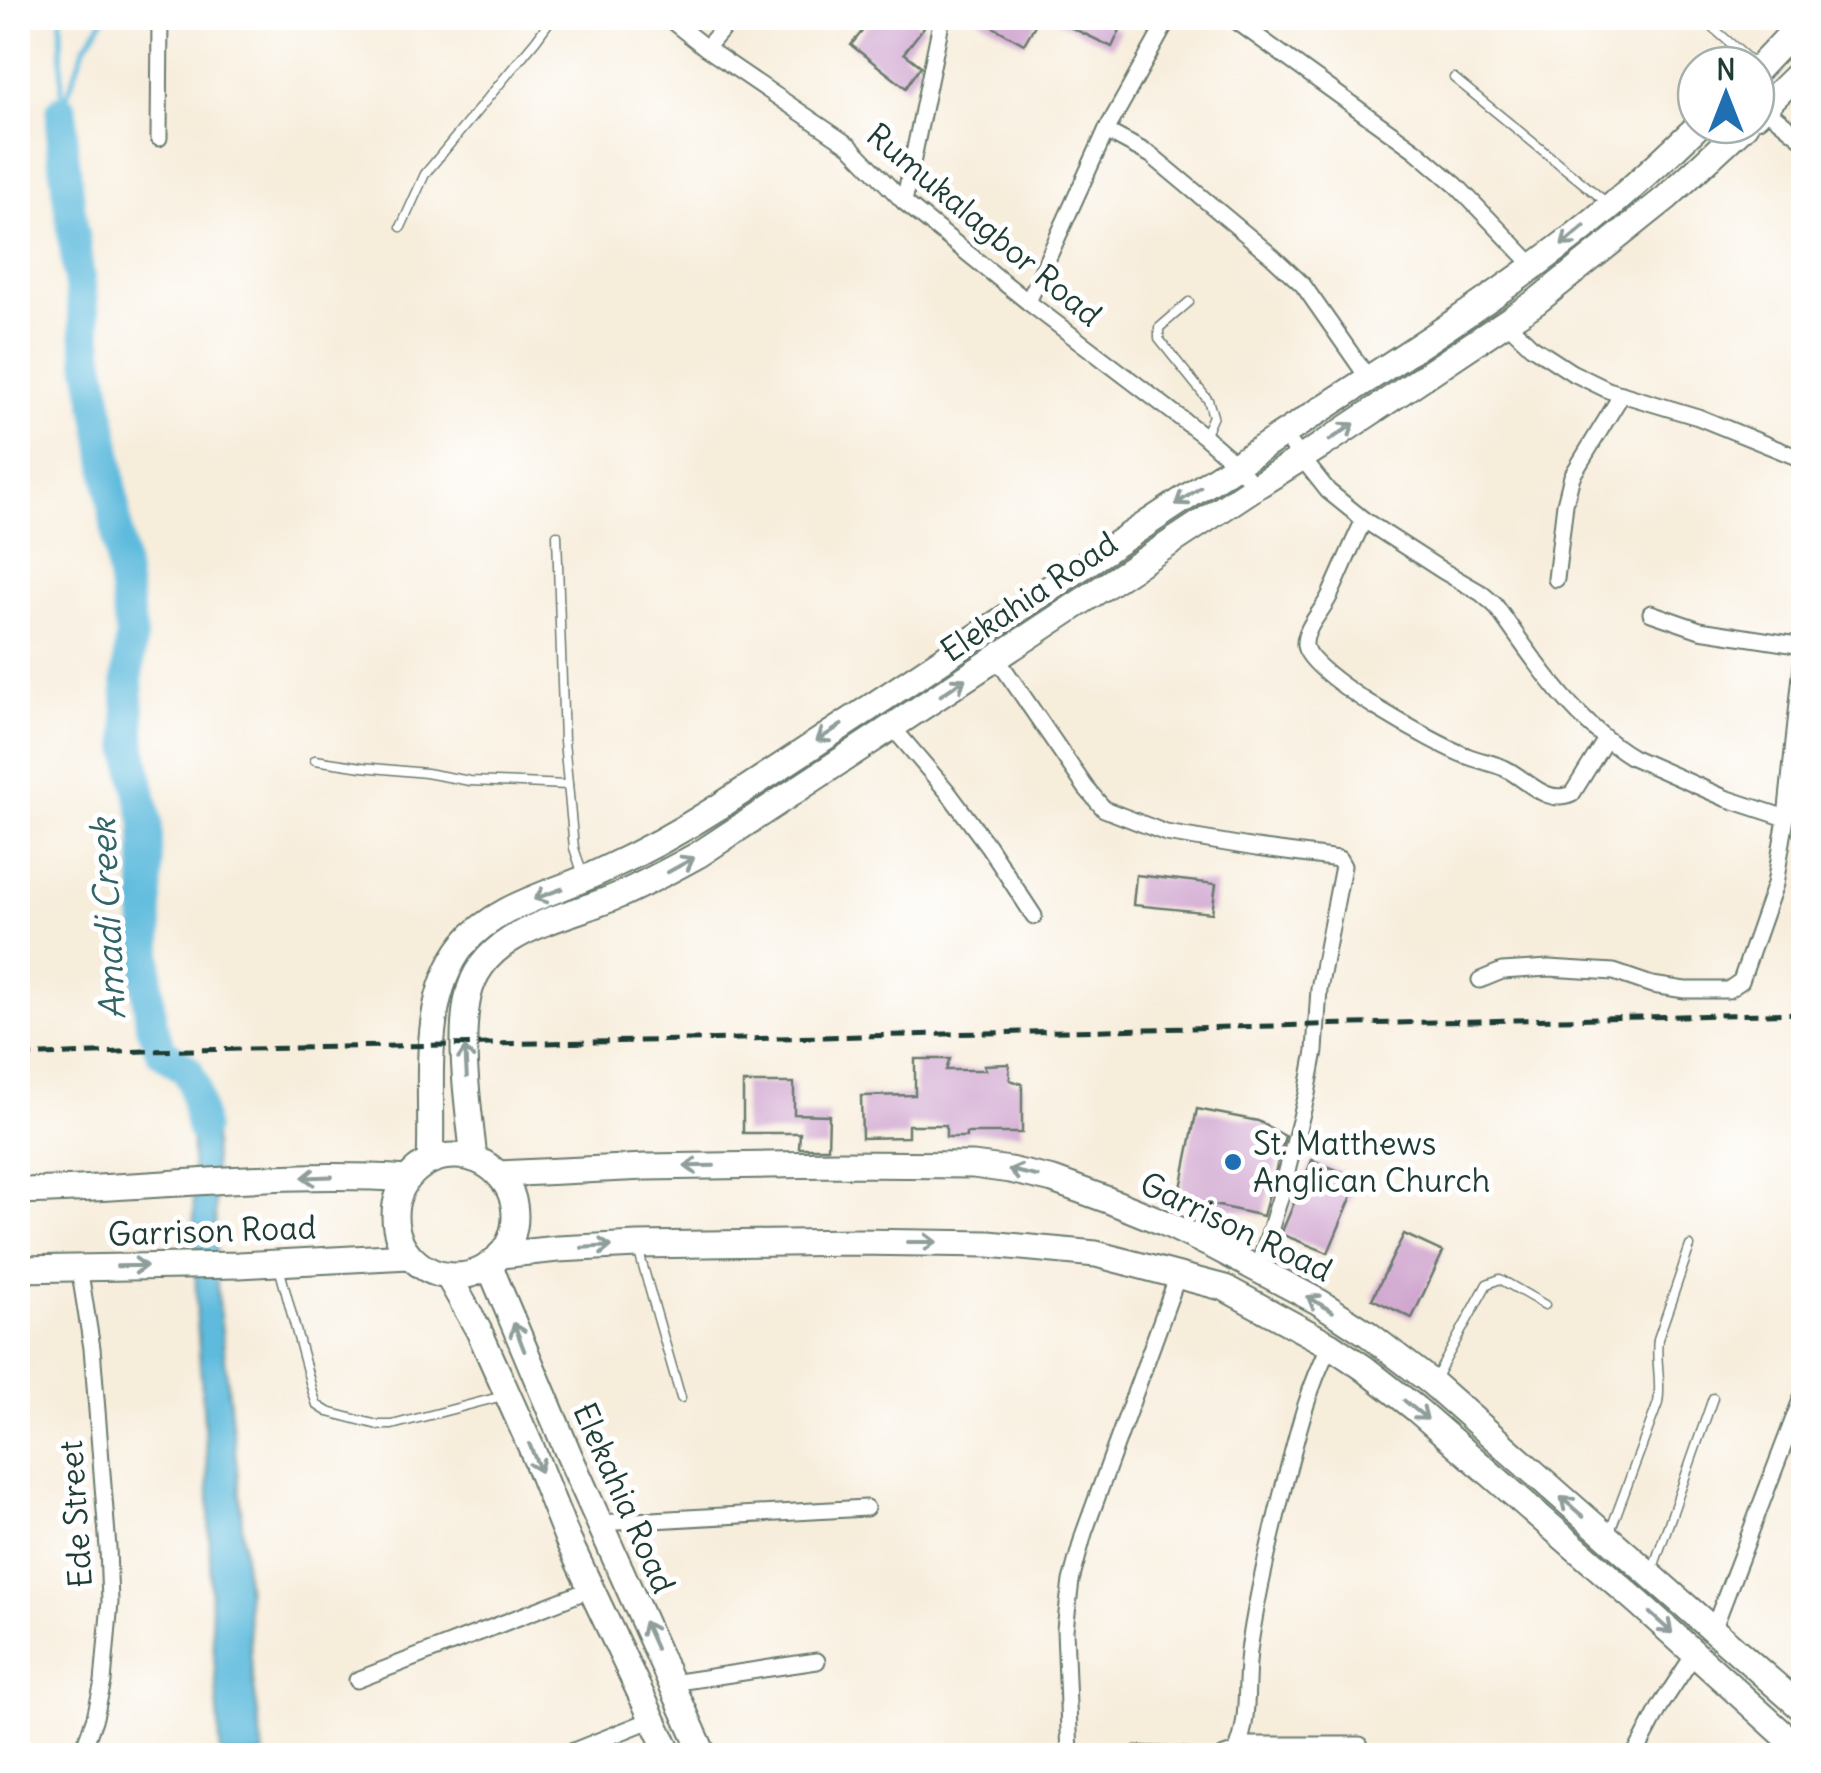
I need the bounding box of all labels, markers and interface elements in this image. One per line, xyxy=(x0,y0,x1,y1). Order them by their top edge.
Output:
north arrow xyxy=(1676,45,1776,145)
text: N xyxy=(1716,52,1736,88)
street label: Rumukalagbor Road xyxy=(858,114,1110,335)
one-way arrow xyxy=(1561,224,1587,246)
one-way arrow xyxy=(1327,422,1355,443)
one-way arrow xyxy=(1175,486,1203,507)
street label: Elekahia Road xyxy=(933,523,1125,671)
one-way arrow xyxy=(938,677,966,698)
one-way arrow xyxy=(816,722,844,743)
water label: Amadi Creek xyxy=(80,815,134,1021)
one-way arrow xyxy=(665,854,695,874)
one-way arrow xyxy=(534,887,564,905)
one-way arrow xyxy=(456,1046,475,1078)
place label: St. Matthews Anglican Church xyxy=(1253,1123,1490,1201)
marker: St. Matthews Anglican Church xyxy=(1222,1151,1244,1173)
one-way arrow xyxy=(684,1156,716,1176)
street label: Garrison Road xyxy=(1134,1162,1339,1291)
one-way arrow xyxy=(1008,1163,1040,1182)
one-way arrow xyxy=(301,1168,333,1187)
street label: Garrison Road xyxy=(107,1206,317,1255)
one-way arrow xyxy=(906,1232,938,1252)
one-way arrow xyxy=(581,1237,613,1256)
one-way arrow xyxy=(116,1257,148,1276)
one-way arrow xyxy=(1306,1294,1335,1314)
one-way arrow xyxy=(509,1322,527,1353)
street label: Elekahia Road xyxy=(564,1396,685,1599)
one-way arrow xyxy=(1403,1399,1429,1421)
street label: Ede Street xyxy=(50,1439,101,1589)
one-way arrow xyxy=(528,1442,546,1473)
one-way arrow xyxy=(1560,1496,1585,1519)
one-way arrow xyxy=(1649,1611,1673,1635)
one-way arrow xyxy=(639,1621,658,1651)

